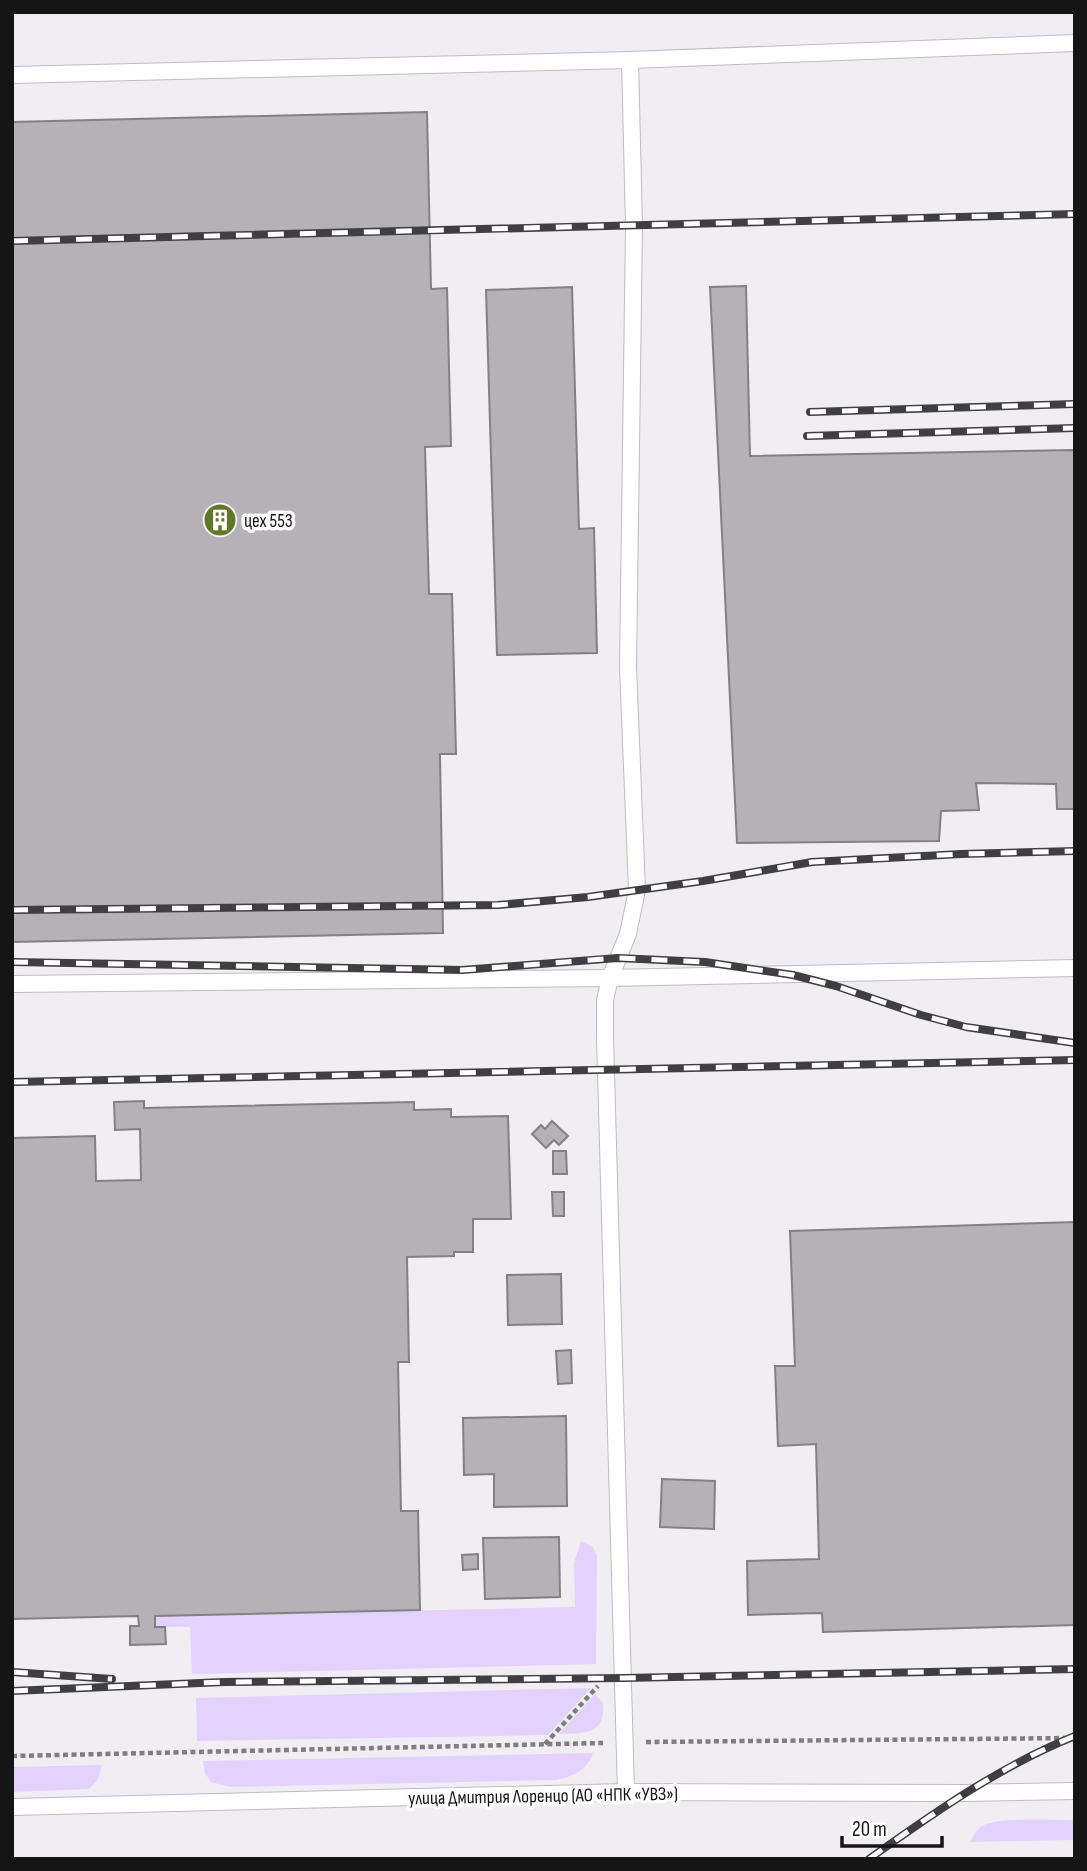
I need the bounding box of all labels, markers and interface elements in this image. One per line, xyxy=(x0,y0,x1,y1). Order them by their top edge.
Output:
building icon: цех 553 xyxy=(201,501,239,539)
place label: цех 553 xyxy=(244,510,293,533)
street label: улица Дмитрия Лоренцо (АО «НПК «УВЗ») xyxy=(408,1783,678,1810)
scale bar xyxy=(842,1804,942,1848)
text: 20 m xyxy=(852,1817,887,1842)

